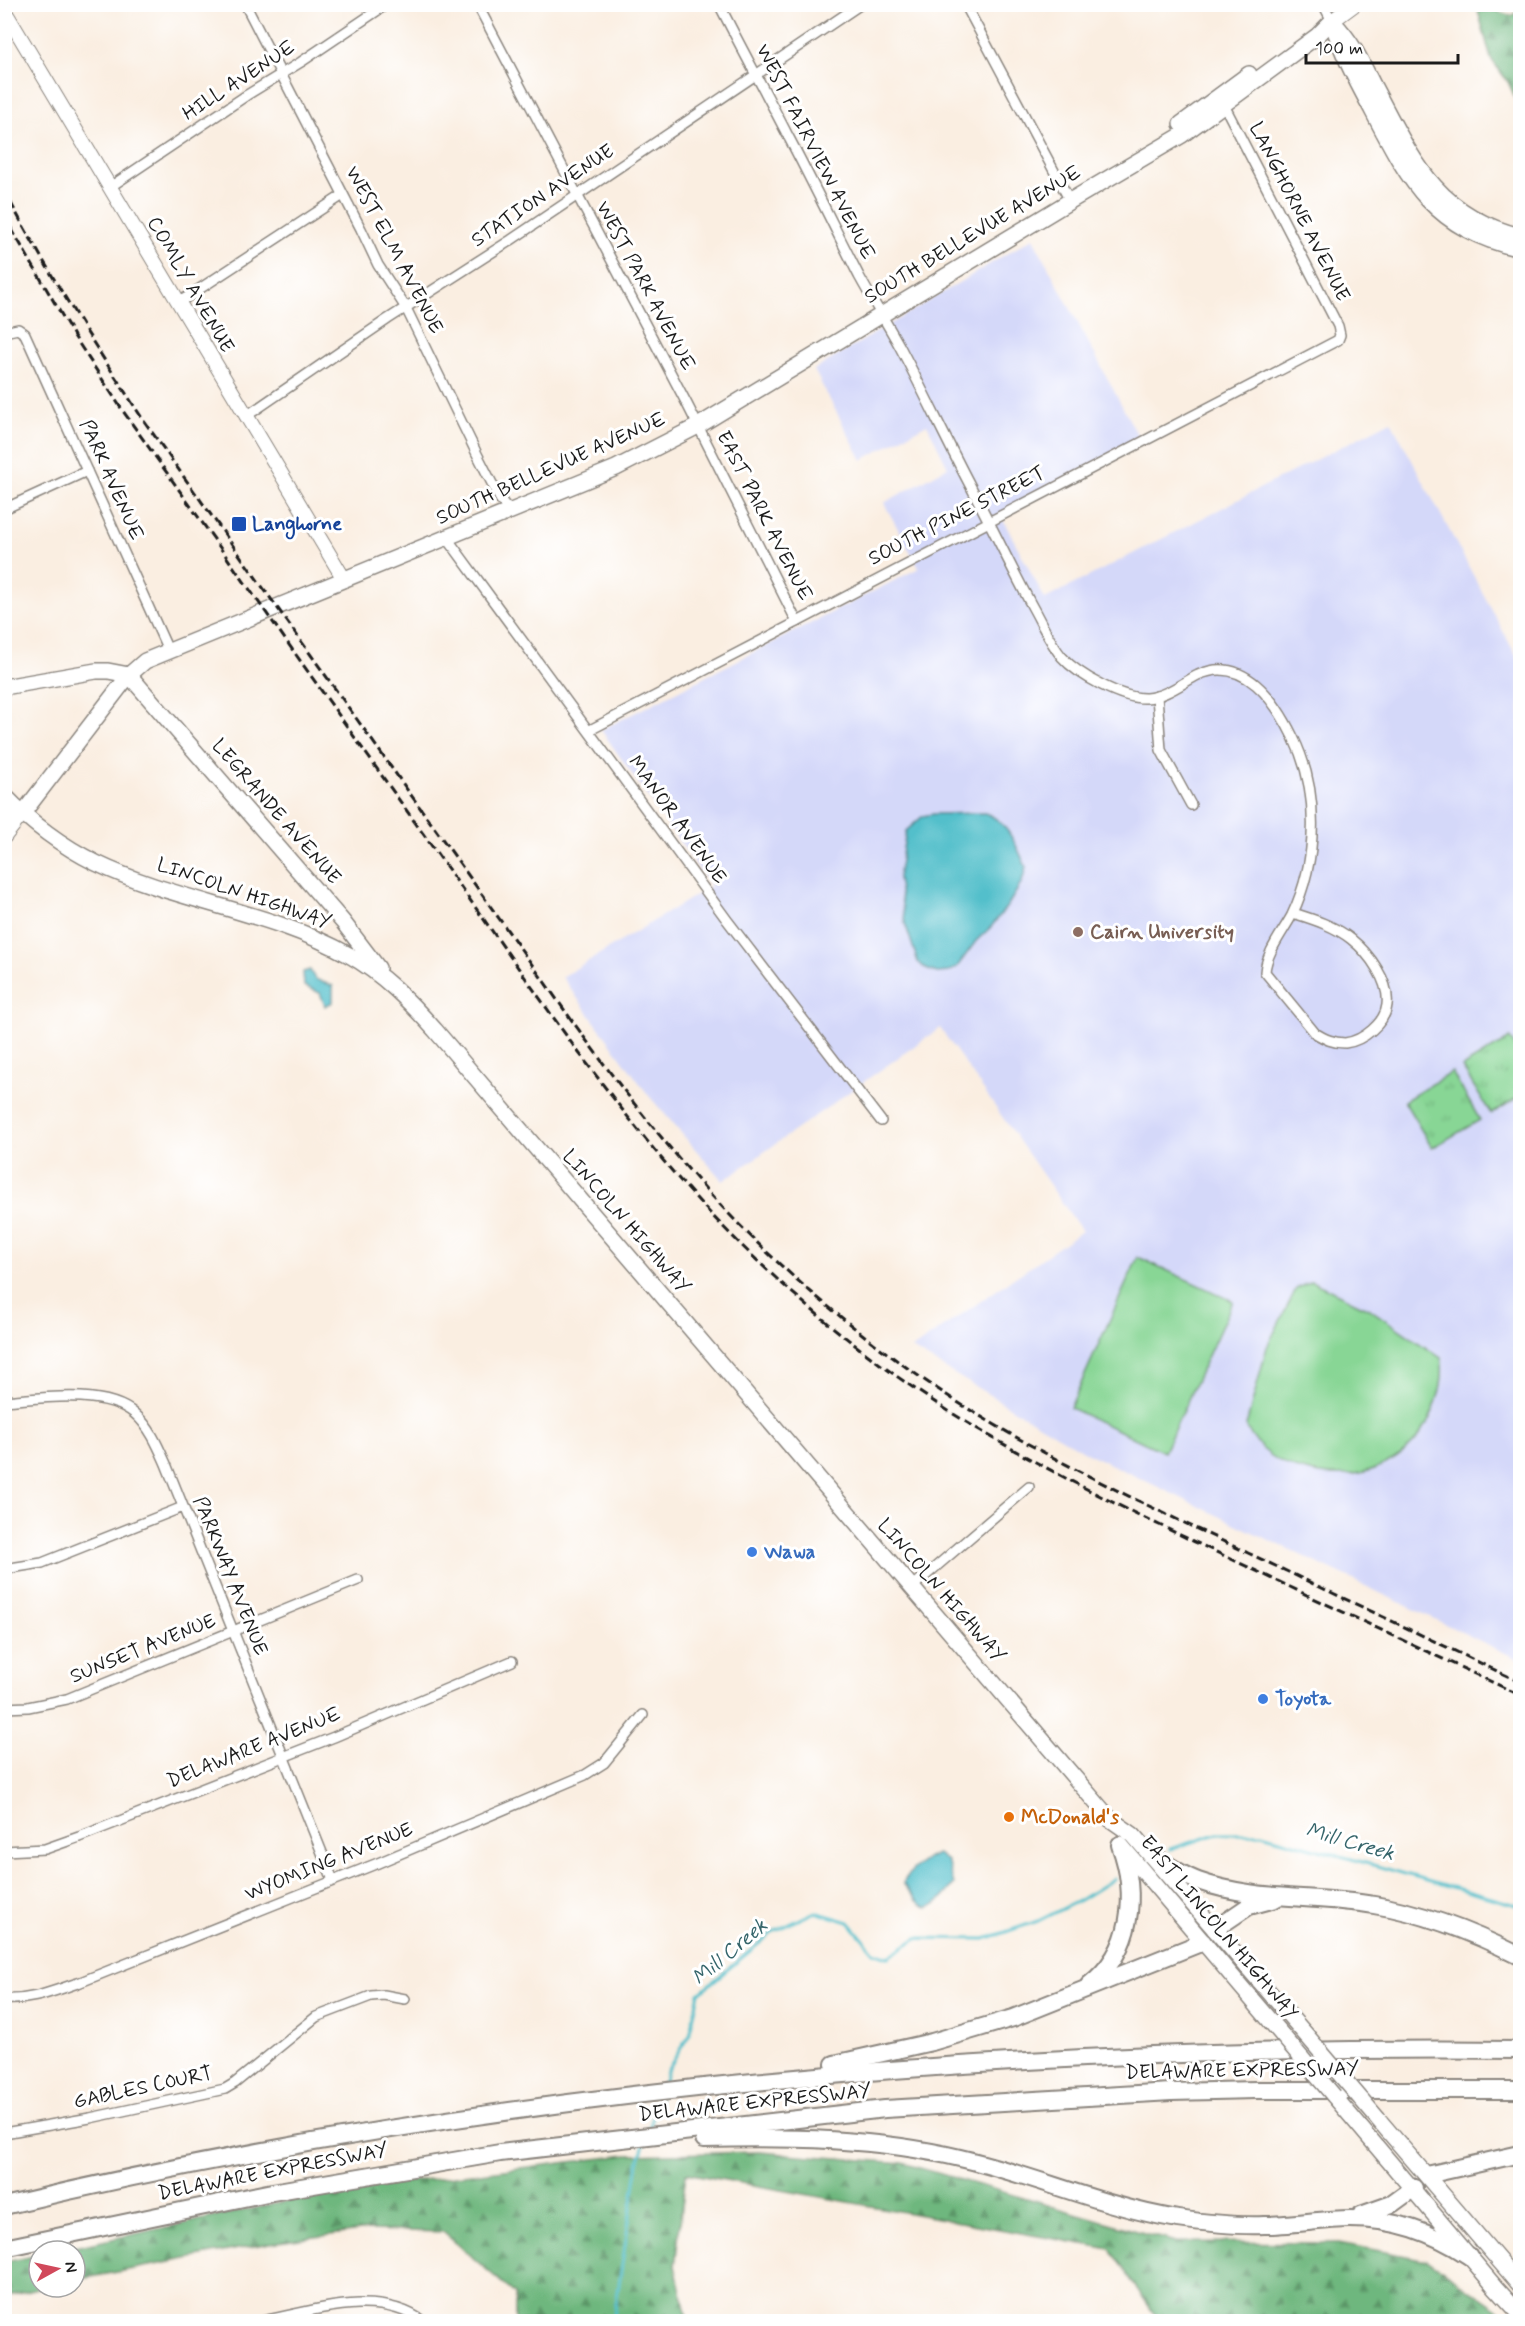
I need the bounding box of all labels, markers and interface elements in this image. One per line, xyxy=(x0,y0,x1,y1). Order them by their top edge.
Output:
scale bar xyxy=(1306,27,1458,65)
street label: HILL AVENUE xyxy=(177,34,301,128)
text: 100 m xyxy=(1315,37,1363,61)
street label: WEST FAIRVIEW AVENUE xyxy=(749,40,881,264)
street label: LANGHORNE AVENUE xyxy=(1242,118,1356,306)
street label: STATION AVENUE xyxy=(466,138,620,254)
street label: SOUTH BELLEVUE AVENUE xyxy=(860,159,1086,311)
street label: WEST ELM AVENUE xyxy=(338,162,450,338)
street label: WEST PARK AVENUE xyxy=(589,197,701,375)
street label: COMLY AVENUE xyxy=(140,212,240,358)
street label: SOUTH BELLEVUE AVENUE xyxy=(432,406,670,532)
street label: PARK AVENUE xyxy=(72,415,150,545)
street label: EAST PARK AVENUE xyxy=(709,426,819,606)
street label: SOUTH PINE STREET xyxy=(864,460,1050,572)
place label: Langhorne xyxy=(252,511,342,540)
marker: Langhorne xyxy=(230,515,248,533)
street label: LEGRANDE AVENUE xyxy=(205,733,347,891)
street label: MANOR AVENUE xyxy=(621,750,733,890)
street label: LINCOLN HIGHWAY xyxy=(153,851,335,937)
place label: Cairn University xyxy=(1090,919,1234,946)
marker: Cairn University xyxy=(1071,925,1085,939)
street label: LINCOLN HIGHWAY xyxy=(556,1144,696,1300)
street label: PARKWAY AVENUE xyxy=(186,1493,274,1659)
street label: LINCOLN HIGHWAY xyxy=(871,1513,1011,1669)
place label: Wawa xyxy=(763,1539,815,1566)
marker: Wawa xyxy=(745,1545,759,1559)
street label: SUNSET AVENUE xyxy=(66,1607,220,1691)
place label: Toyota xyxy=(1275,1686,1332,1713)
marker: Toyota xyxy=(1256,1692,1270,1706)
street label: DELAWARE AVENUE xyxy=(163,1701,345,1795)
place label: McDonald's xyxy=(1021,1804,1119,1831)
marker: McDonald's xyxy=(1002,1810,1016,1824)
street label: WYOMING AVENUE xyxy=(241,1816,417,1908)
water label: Mill Creek xyxy=(1303,1816,1397,1868)
street label: EAST LINCOLN HIGHWAY xyxy=(1134,1830,1304,2026)
water label: Mill Creek xyxy=(686,1912,774,1992)
street label: DELAWARE EXPRESSWAY xyxy=(1125,2055,1359,2087)
street label: GABLES COURT xyxy=(71,2060,215,2116)
street label: DELAWARE EXPRESSWAY xyxy=(637,2077,873,2129)
street label: DELAWARE EXPRESSWAY xyxy=(156,2136,390,2208)
north arrow xyxy=(27,2239,87,2299)
text: N xyxy=(59,2260,82,2274)

